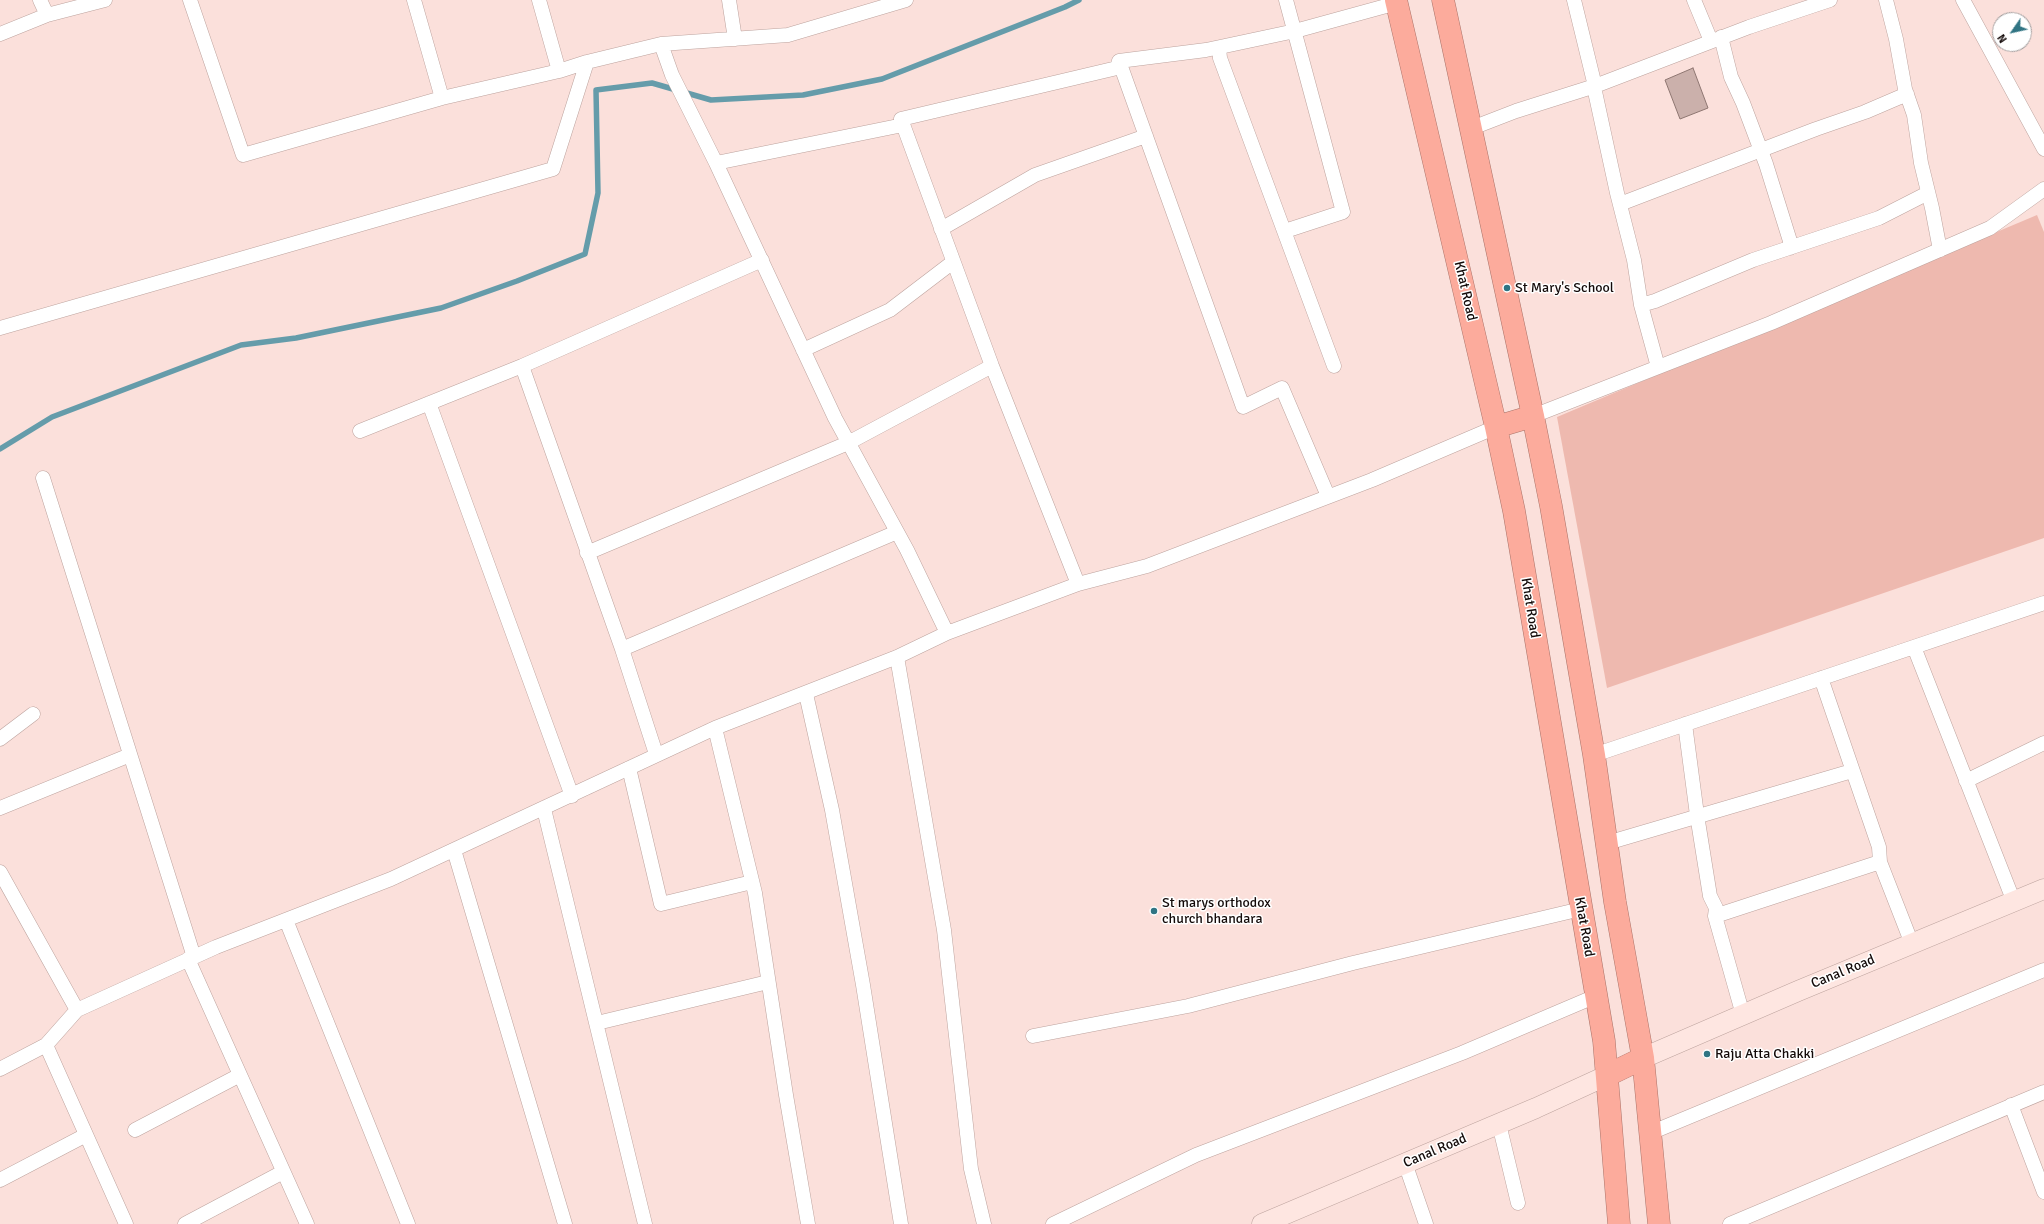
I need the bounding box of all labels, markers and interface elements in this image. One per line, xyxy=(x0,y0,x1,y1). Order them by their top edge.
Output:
north arrow xyxy=(1992,12,2032,52)
text: N xyxy=(1995,32,2010,45)
street label: Khat Road xyxy=(1450,259,1480,323)
place label: St Mary's School xyxy=(1515,280,1614,296)
marker: St Mary's School xyxy=(1502,283,1512,293)
street label: Khat Road xyxy=(1517,577,1543,639)
place label: St marys orthodox church bhandara xyxy=(1162,895,1271,928)
street label: Khat Road xyxy=(1570,896,1598,958)
marker: St marys orthodox church bhandara xyxy=(1149,906,1159,916)
street label: Canal Road xyxy=(1809,952,1877,992)
place label: Raju Atta Chakki xyxy=(1715,1046,1814,1062)
marker: Raju Atta Chakki xyxy=(1702,1049,1712,1059)
street label: Canal Road xyxy=(1401,1130,1469,1172)

